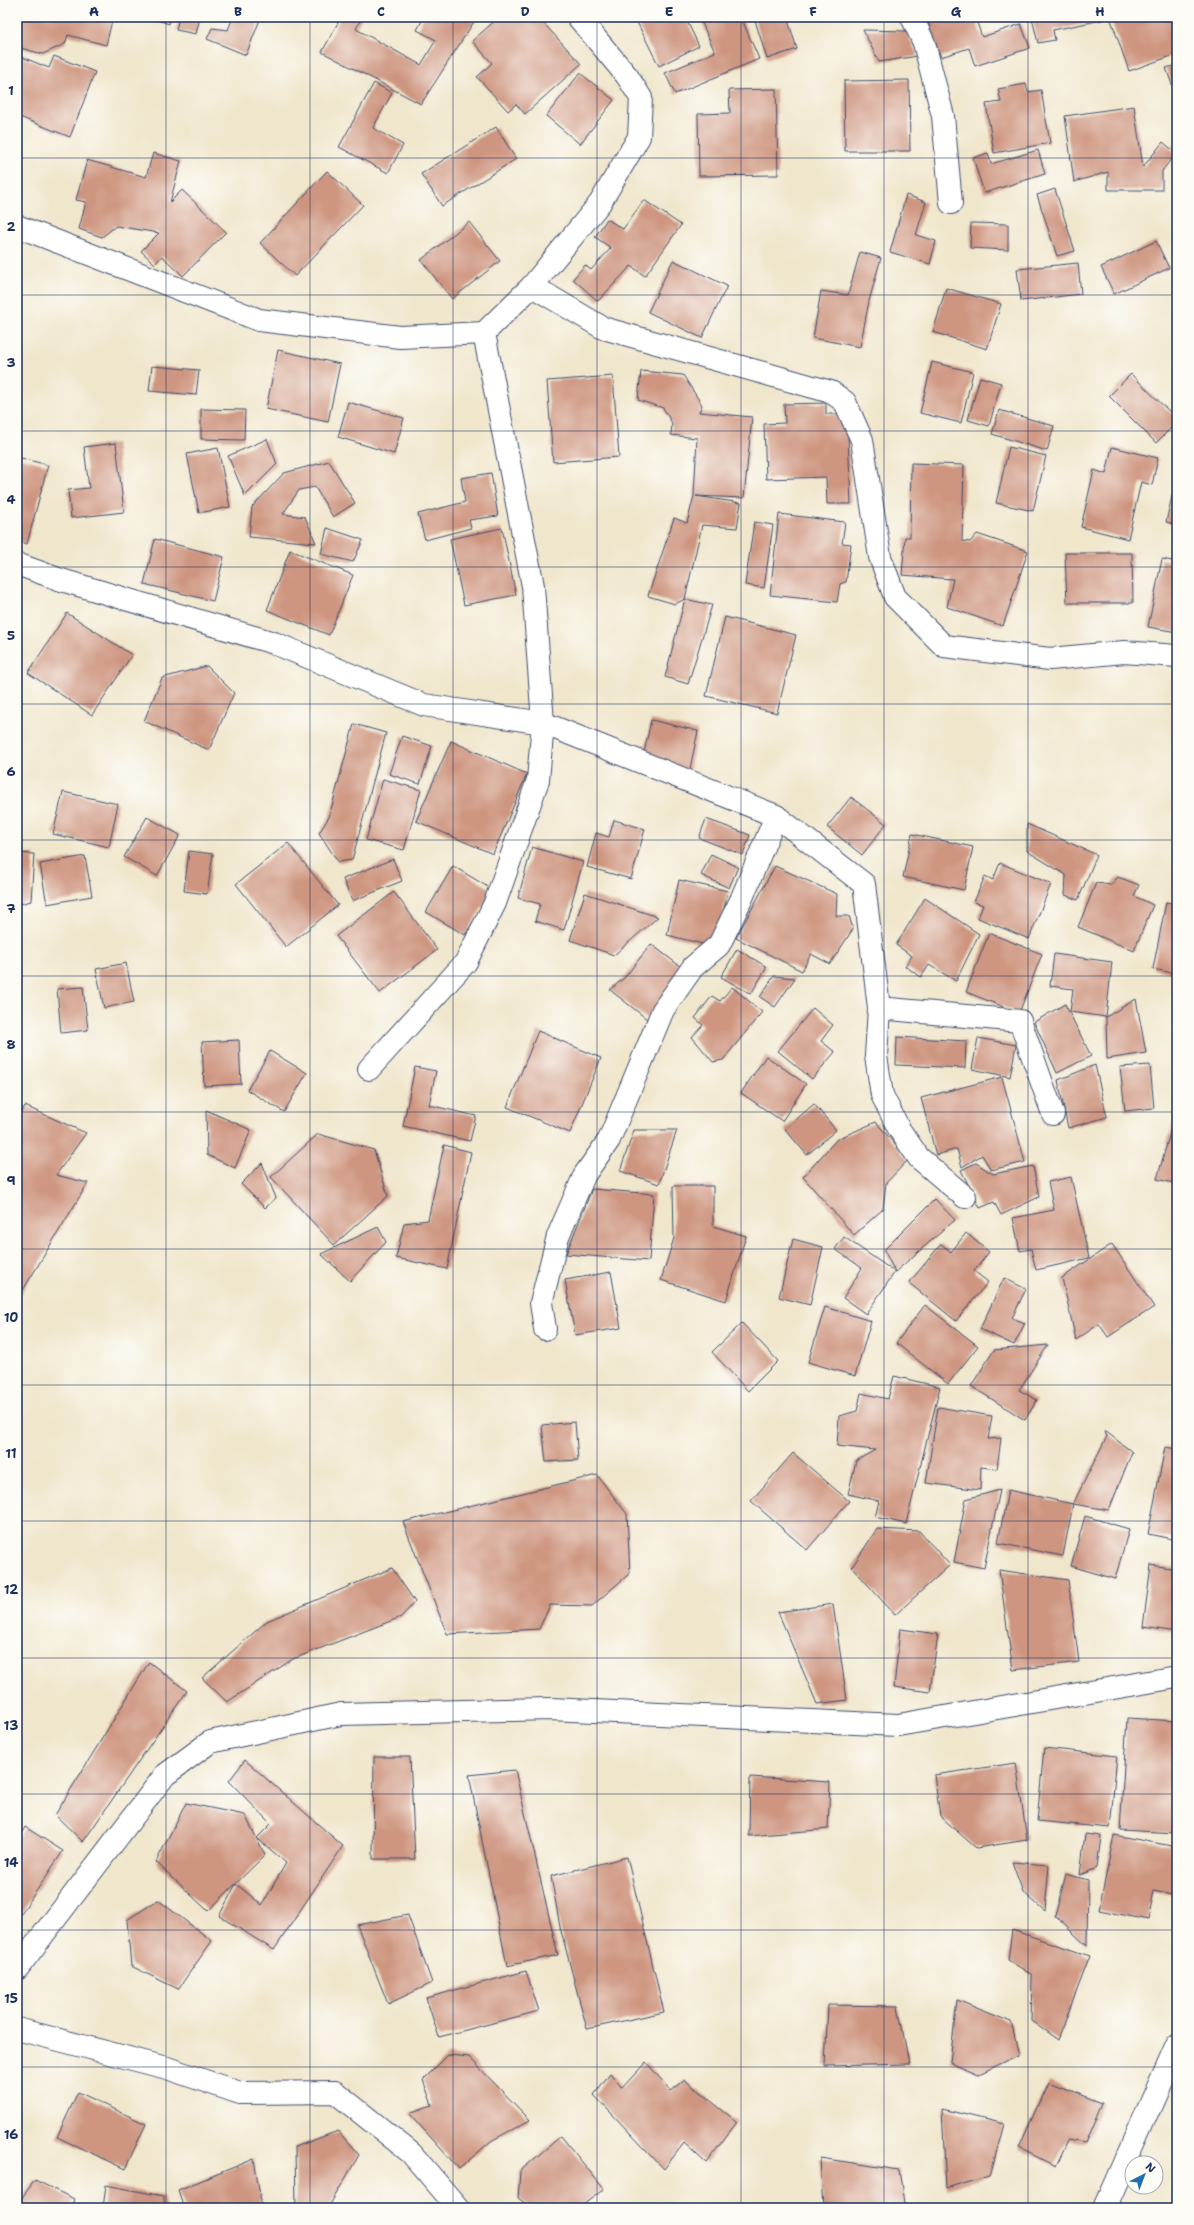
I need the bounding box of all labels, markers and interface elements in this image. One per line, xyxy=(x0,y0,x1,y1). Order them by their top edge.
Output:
text: A xyxy=(89,3,99,20)
text: B xyxy=(234,3,242,20)
text: C xyxy=(377,3,385,20)
text: D xyxy=(520,3,530,20)
text: E xyxy=(665,3,674,20)
text: F xyxy=(809,3,817,20)
text: G xyxy=(951,3,962,20)
text: H xyxy=(1095,3,1105,20)
text: 1 xyxy=(8,82,14,99)
text: 2 xyxy=(6,218,16,235)
text: 3 xyxy=(6,354,16,371)
text: 4 xyxy=(6,491,16,508)
text: 5 xyxy=(7,627,15,644)
text: 6 xyxy=(6,763,16,780)
text: 7 xyxy=(6,900,16,917)
text: 8 xyxy=(6,1036,16,1053)
text: 9 xyxy=(6,1172,16,1189)
text: 10 xyxy=(4,1309,18,1326)
text: 11 xyxy=(5,1445,17,1462)
text: 12 xyxy=(4,1581,18,1598)
text: 13 xyxy=(4,1717,18,1734)
text: 14 xyxy=(4,1854,18,1871)
text: 15 xyxy=(4,1990,18,2007)
text: 16 xyxy=(4,2126,18,2143)
north arrow xyxy=(1124,2155,1164,2195)
text: N xyxy=(1142,2159,1159,2177)

